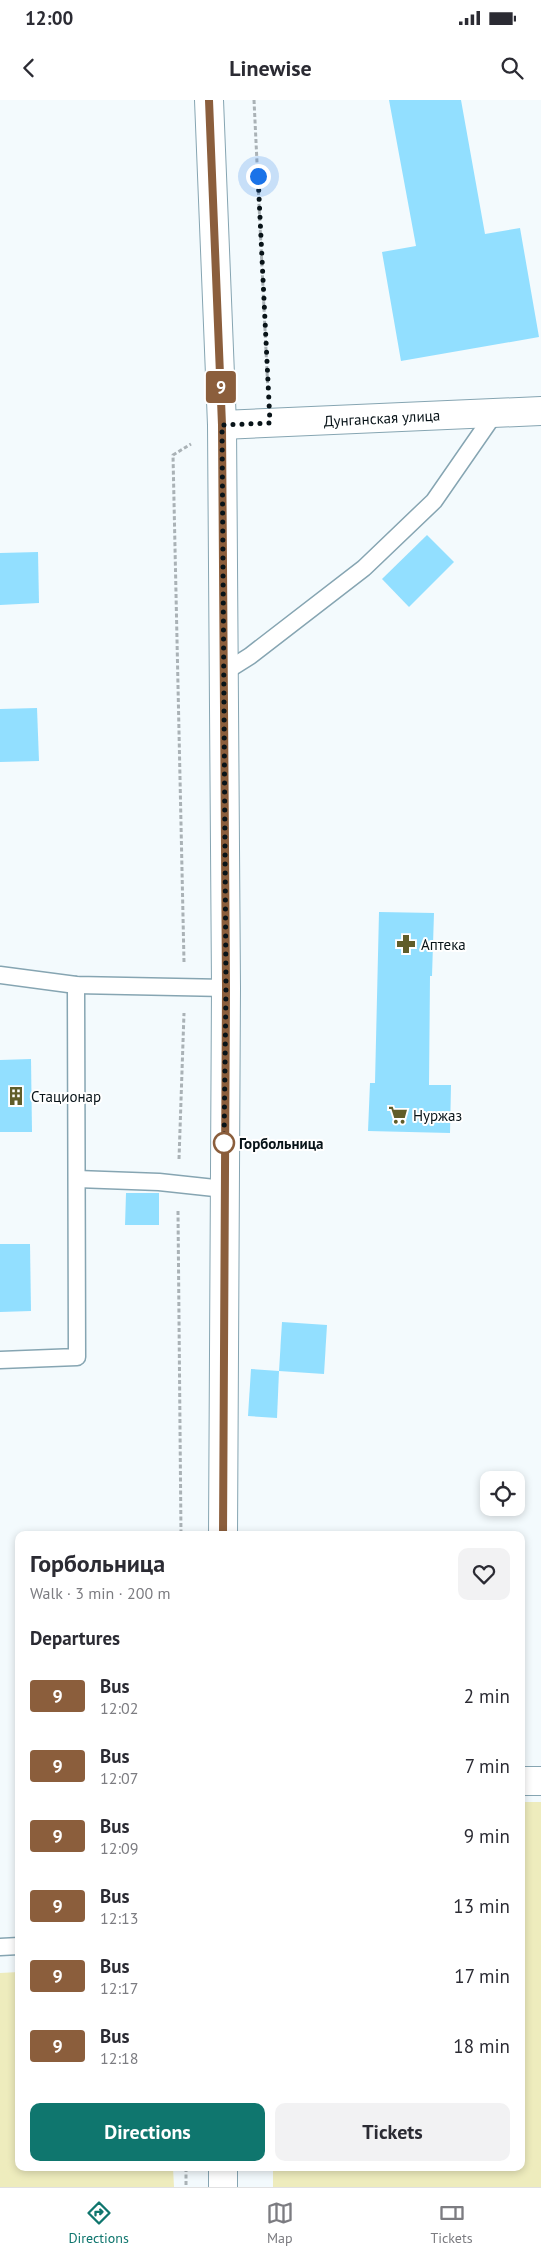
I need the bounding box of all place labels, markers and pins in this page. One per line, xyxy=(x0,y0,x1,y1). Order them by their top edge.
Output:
pharmacy icon: Аптека xyxy=(395,933,417,955)
place label: Аптека xyxy=(421,935,466,954)
building icon: Cтационар xyxy=(5,1085,27,1107)
place label: Cтационар xyxy=(31,1087,101,1106)
supermarket icon: Нуржаз xyxy=(387,1104,409,1126)
place label: Нуржаз xyxy=(413,1106,462,1125)
marker: Горбольница xyxy=(213,1132,235,1154)
place label: Горбольница xyxy=(239,1134,323,1153)

